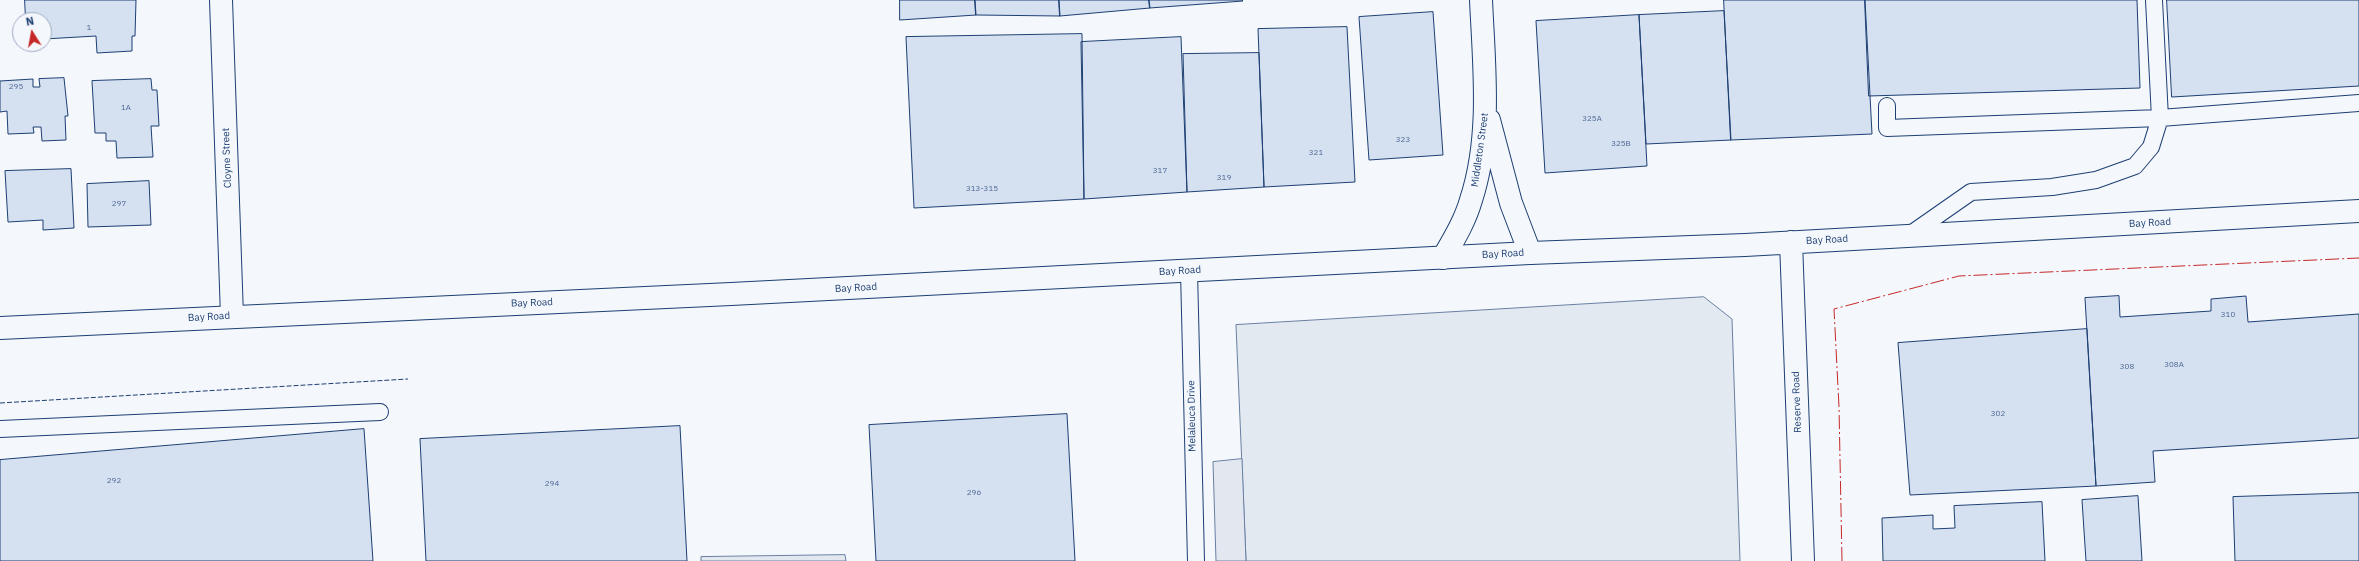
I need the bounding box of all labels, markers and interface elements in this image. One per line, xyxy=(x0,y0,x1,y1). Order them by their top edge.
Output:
north arrow xyxy=(12,12,52,52)
text: N xyxy=(25,14,35,29)
house number: 1 xyxy=(87,23,91,33)
house number: 295 xyxy=(9,82,23,92)
house number: 1A xyxy=(121,103,131,113)
street label: Middleton Street xyxy=(1469,112,1491,188)
house number: 325A xyxy=(1582,114,1602,124)
street label: Cloyne Street xyxy=(220,128,234,188)
house number: 323 xyxy=(1396,135,1410,145)
house number: 325B xyxy=(1611,139,1631,149)
house number: 321 xyxy=(1309,148,1323,158)
house number: 317 xyxy=(1153,166,1167,176)
house number: 319 xyxy=(1217,173,1231,183)
house number: 313-315 xyxy=(966,184,998,194)
house number: 297 xyxy=(112,199,126,209)
street label: Bay Road xyxy=(2129,216,2171,230)
street label: Bay Road xyxy=(1806,233,1848,247)
street label: Bay Road xyxy=(1482,247,1524,261)
street label: Bay Road xyxy=(1159,264,1201,278)
street label: Bay Road xyxy=(835,281,877,295)
street label: Bay Road xyxy=(511,296,553,310)
street label: Bay Road xyxy=(188,310,230,324)
house number: 310 xyxy=(2221,310,2235,320)
house number: 308A xyxy=(2164,360,2184,370)
house number: 308 xyxy=(2120,362,2134,372)
street label: Reserve Road xyxy=(1790,371,1804,433)
street label: Melaleuca Drive xyxy=(1185,380,1199,452)
house number: 302 xyxy=(1991,409,2005,419)
house number: 292 xyxy=(107,476,121,486)
house number: 294 xyxy=(545,479,559,489)
house number: 296 xyxy=(967,488,981,498)

